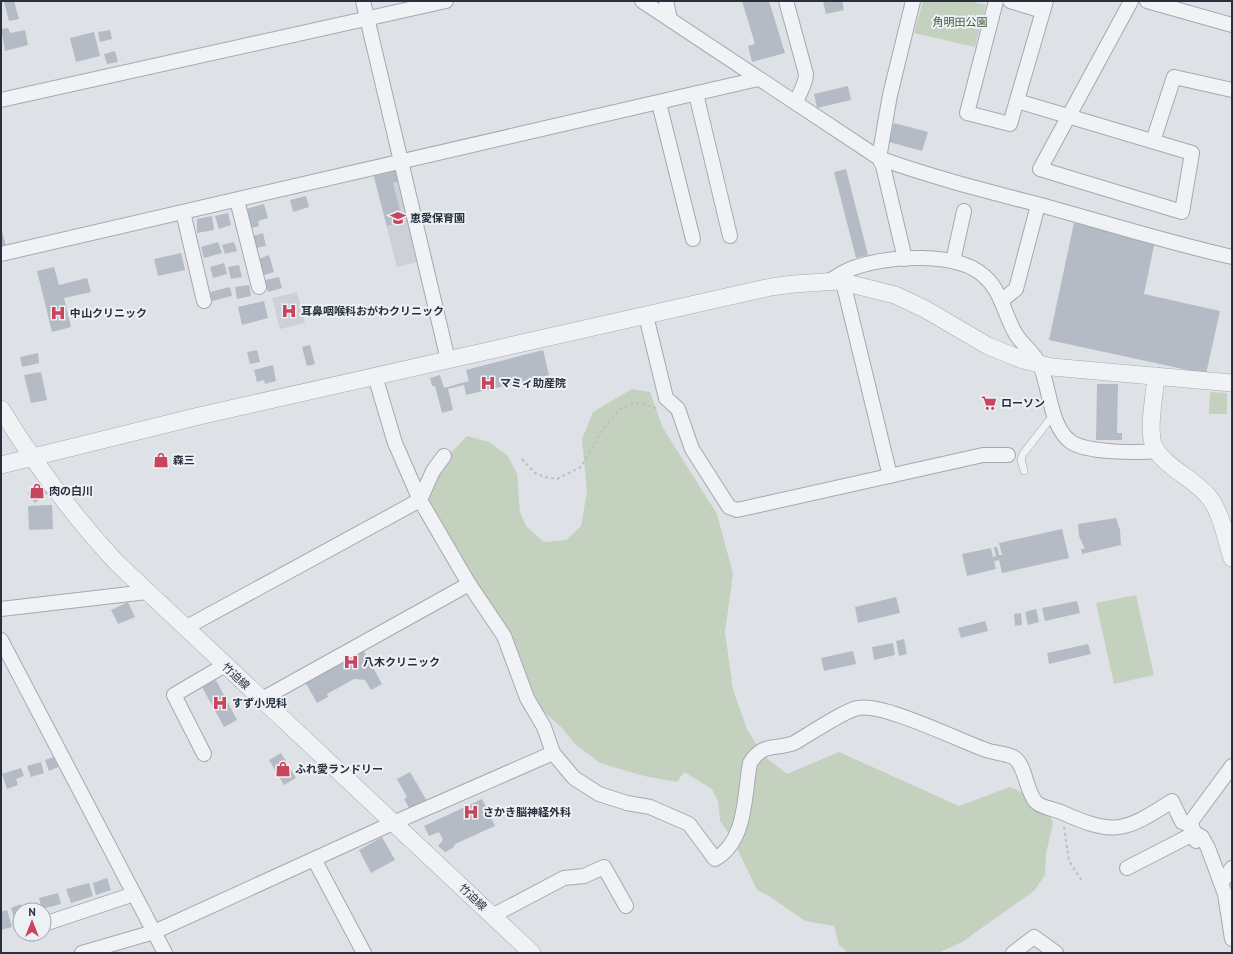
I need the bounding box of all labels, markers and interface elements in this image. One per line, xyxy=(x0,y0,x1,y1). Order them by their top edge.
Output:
park label: 角明田公園 xyxy=(933,15,988,29)
school or university icon: 恵愛保育園 xyxy=(389,209,407,227)
place label: 恵愛保育園 xyxy=(410,211,465,225)
hospital icon: 耳鼻咽喉科おがわクリニック xyxy=(280,302,298,320)
hospital icon: 中山クリニック xyxy=(49,304,67,322)
place label: 耳鼻咽喉科おがわクリニック xyxy=(301,304,444,318)
place label: 中山クリニック xyxy=(70,306,147,320)
hospital icon: マミィ助産院 xyxy=(479,374,497,392)
place label: マミィ助産院 xyxy=(500,376,566,390)
supermarket icon: ローソン xyxy=(980,394,998,412)
place label: ローソン xyxy=(1001,396,1045,410)
shop icon: 森三 xyxy=(152,451,170,469)
place label: 森三 xyxy=(173,453,195,467)
shop icon: 肉の白川 xyxy=(28,482,46,500)
place label: 肉の白川 xyxy=(49,484,93,498)
hospital icon: 八木クリニック xyxy=(342,653,360,671)
place label: 八木クリニック xyxy=(363,655,440,669)
street label: 竹迫線 xyxy=(219,660,253,692)
hospital icon: すず小児科 xyxy=(211,694,229,712)
place label: すず小児科 xyxy=(232,696,287,710)
shop icon: ふれ愛ランドリー xyxy=(274,760,292,778)
place label: ふれ愛ランドリー xyxy=(295,762,383,776)
hospital icon: さかき脳神経外科 xyxy=(462,803,480,821)
place label: さかき脳神経外科 xyxy=(483,805,571,819)
street label: 竹迫線 xyxy=(456,881,490,913)
north arrow xyxy=(12,902,52,942)
text: N xyxy=(28,905,36,919)

